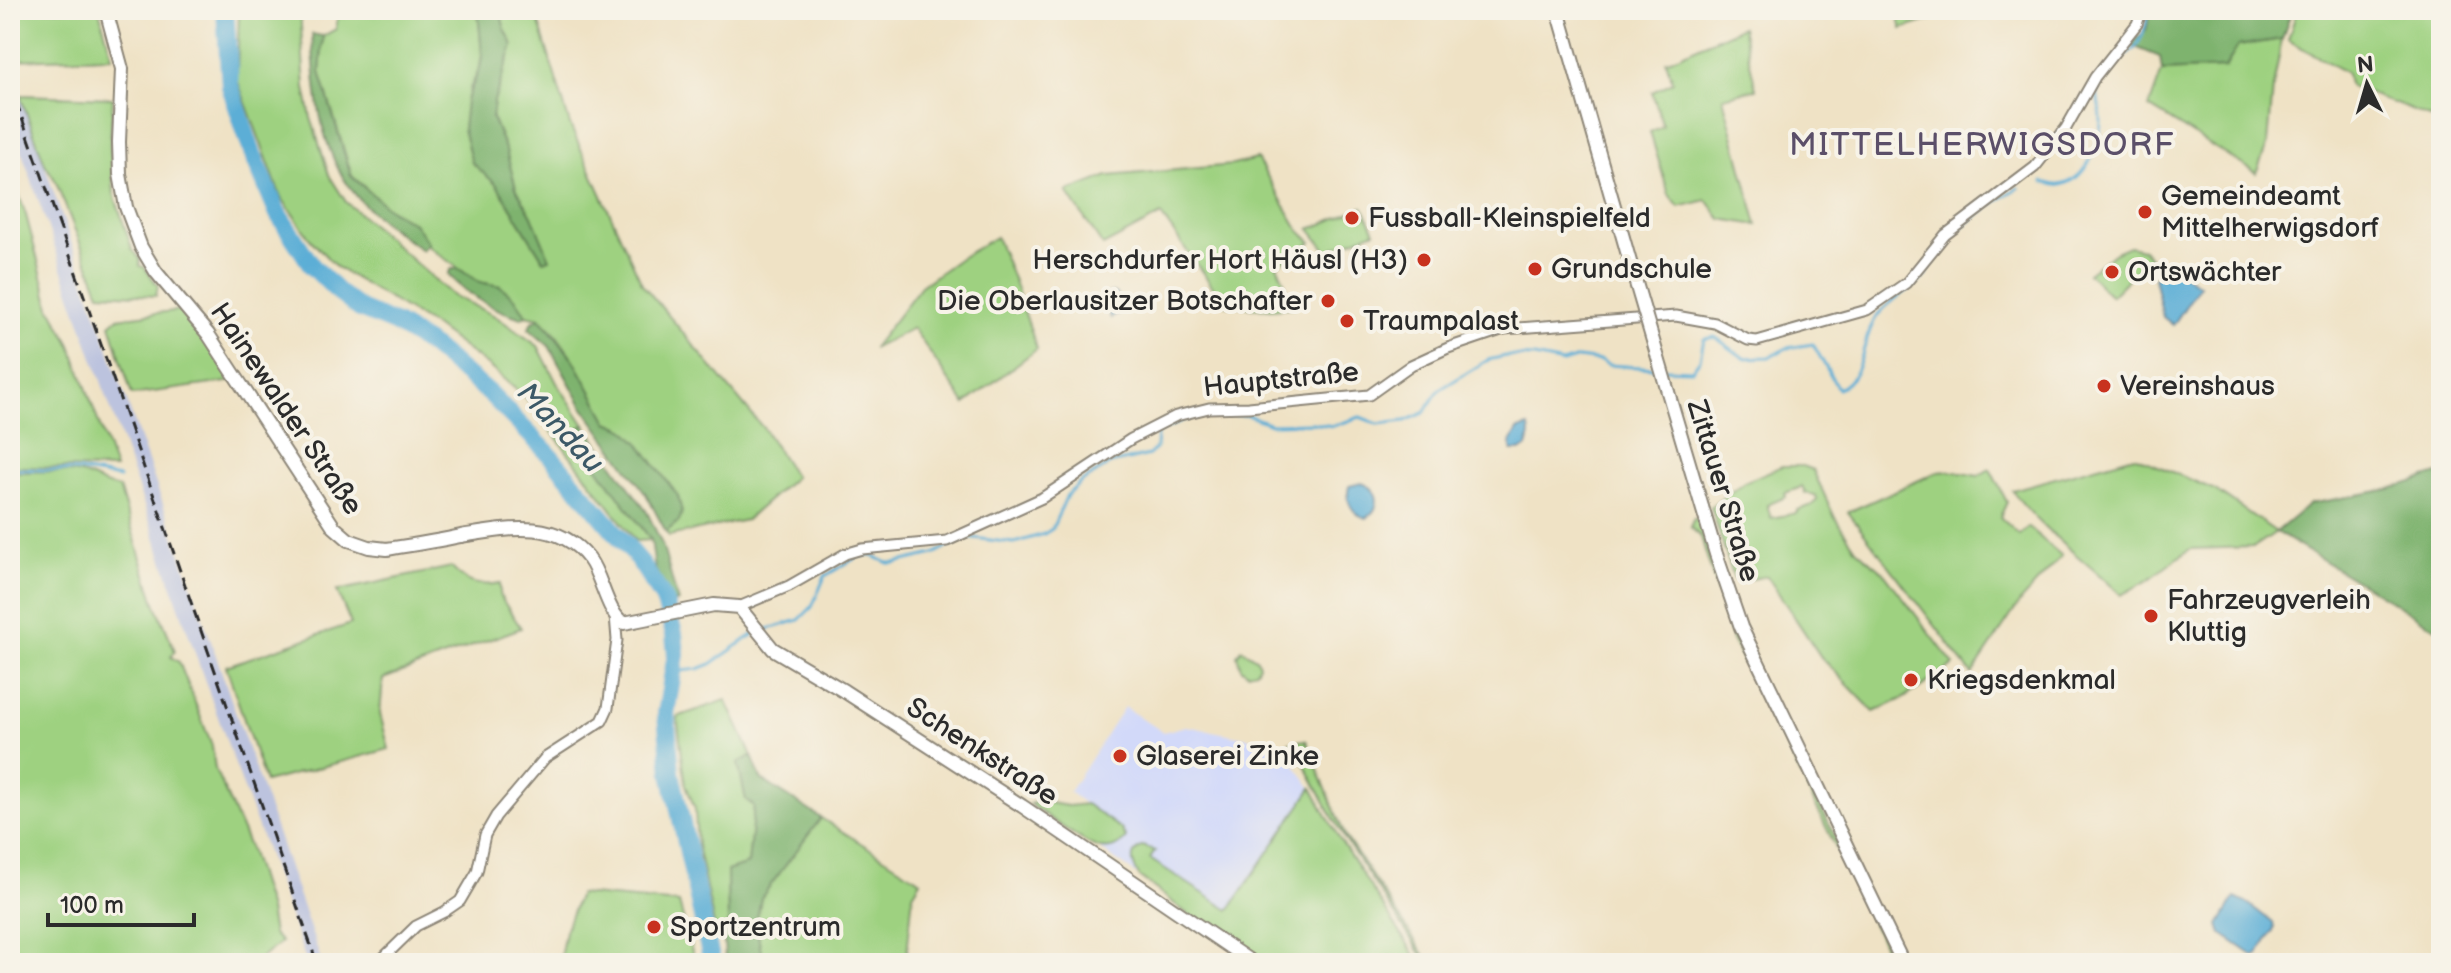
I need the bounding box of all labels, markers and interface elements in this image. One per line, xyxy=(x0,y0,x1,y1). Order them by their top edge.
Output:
north arrow xyxy=(2327,44,2407,124)
text: N xyxy=(2356,51,2375,80)
district label: MITTELHERWIGSDORF xyxy=(1789,126,2175,165)
place label: Gemeindeamt Mittelherwigsdorf xyxy=(2161,180,2380,245)
place label: Fussball-Kleinspielfeld xyxy=(1368,202,1651,235)
marker: Gemeindeamt Mittelherwigsdorf xyxy=(2136,203,2154,221)
marker: Fussball-Kleinspielfeld xyxy=(1343,209,1361,227)
place label: Herschdurfer Hort Häusl (H3) xyxy=(1032,244,1408,277)
marker: Herschdurfer Hort Häusl (H3) xyxy=(1415,251,1433,269)
place label: Grundschule xyxy=(1551,253,1712,286)
place label: Ortswächter xyxy=(2128,256,2282,289)
marker: Grundschule xyxy=(1526,260,1544,278)
marker: Ortswächter xyxy=(2103,263,2121,281)
place label: Die Oberlausitzer Botschafter xyxy=(937,285,1313,318)
marker: Die Oberlausitzer Botschafter xyxy=(1319,292,1337,310)
street label: Hainewalder Straße xyxy=(203,297,369,521)
place label: Traumpalast xyxy=(1363,305,1519,338)
marker: Traumpalast xyxy=(1338,312,1356,330)
street label: Hauptstraße xyxy=(1202,355,1360,405)
place label: Vereinshaus xyxy=(2120,370,2275,403)
water label: Mandau xyxy=(509,375,611,481)
marker: Vereinshaus xyxy=(2095,377,2113,395)
street label: Zittauer Straße xyxy=(1679,395,1766,586)
place label: Fahrzeugverleih Kluttig xyxy=(2167,584,2371,649)
marker: Fahrzeugverleih Kluttig xyxy=(2142,607,2160,625)
place label: Kriegsdenkmal xyxy=(1927,664,2116,697)
marker: Kriegsdenkmal xyxy=(1902,671,1920,689)
street label: Schenkstraße xyxy=(900,691,1064,813)
place label: Glaserei Zinke xyxy=(1136,740,1319,773)
marker: Glaserei Zinke xyxy=(1111,747,1129,765)
scale bar xyxy=(48,877,194,927)
text: 100 m xyxy=(60,891,124,920)
place label: Sportzentrum xyxy=(670,911,841,944)
marker: Sportzentrum xyxy=(645,918,663,936)

